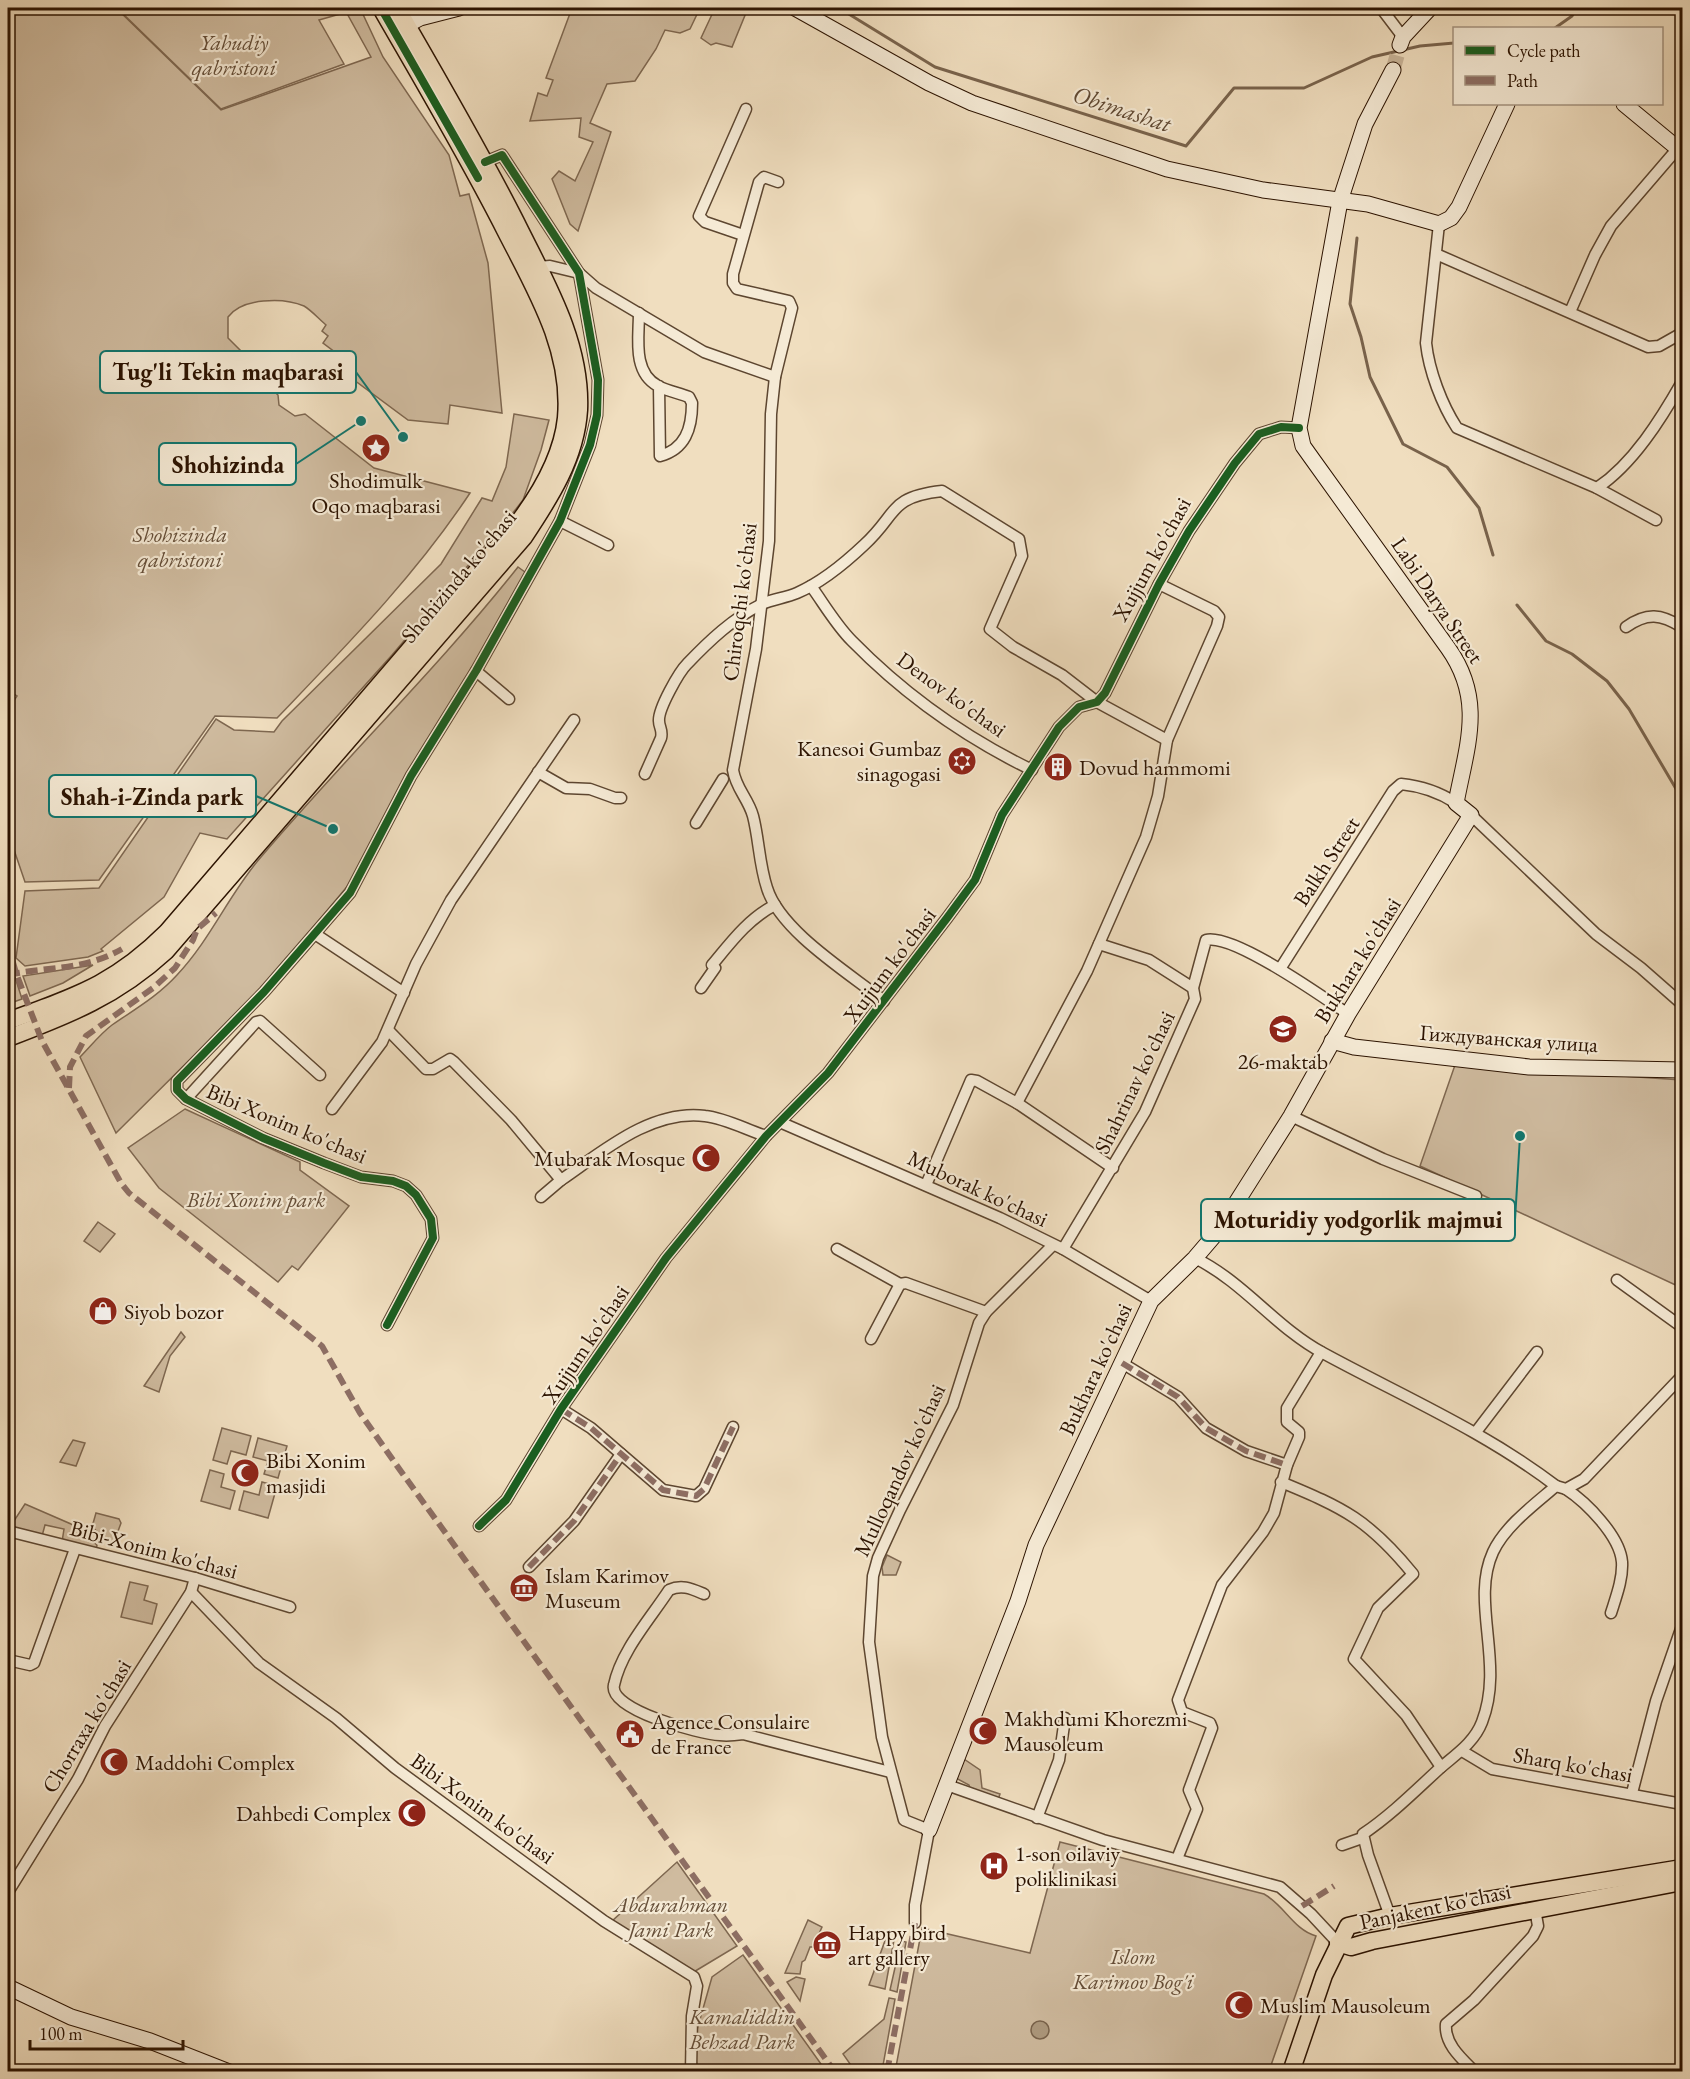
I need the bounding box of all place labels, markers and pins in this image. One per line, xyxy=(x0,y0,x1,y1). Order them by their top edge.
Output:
callout: Tug'li Tekin maqbarasi xyxy=(100,351,356,393)
place icon: Shodimulk Oqo maqbarasi xyxy=(360,432,392,464)
callout: Shohizinda xyxy=(159,443,296,485)
place label: Shodimulk Oqo maqbarasi xyxy=(311,466,441,520)
place label: Kanesoi Gumbaz sinagogasi xyxy=(797,734,942,788)
synagogue icon: Kanesoi Gumbaz sinagogasi xyxy=(946,745,978,777)
building icon: Dovud hammomi xyxy=(1042,751,1074,783)
place label: Dovud hammomi xyxy=(1079,753,1231,782)
callout: Shah-i-Zinda park xyxy=(49,775,256,817)
school or university icon: 26-maktab xyxy=(1267,1013,1299,1045)
place label: 26-maktab xyxy=(1238,1047,1328,1076)
mosque icon: Mubarak Mosque xyxy=(690,1142,722,1174)
place label: Mubarak Mosque xyxy=(534,1144,685,1173)
callout: Moturidiy yodgorlik majmui xyxy=(1201,1199,1515,1241)
shop icon: Siyob bozor xyxy=(87,1295,119,1327)
place label: Siyob bozor xyxy=(124,1297,224,1326)
place label: Bibi Xonim masjidi xyxy=(266,1446,366,1500)
mosque icon: Bibi Xonim masjidi xyxy=(229,1457,261,1489)
place label: Islam Karimov Museum xyxy=(545,1561,669,1615)
museum icon: Islam Karimov Museum xyxy=(508,1572,540,1604)
place label: Makhdumi Khorezmi Mausoleum xyxy=(1004,1704,1187,1758)
place label: Agence Consulaire de France xyxy=(650,1707,810,1761)
mosque icon: Makhdumi Khorezmi Mausoleum xyxy=(967,1715,999,1747)
public building icon: Agence Consulaire de France xyxy=(614,1718,646,1750)
mosque icon: Maddohi Complex xyxy=(98,1746,130,1778)
place label: Maddohi Complex xyxy=(135,1748,295,1777)
mosque icon: Dahbedi Complex xyxy=(396,1797,428,1829)
place label: Dahbedi Complex xyxy=(236,1799,392,1828)
place label: 1-son oilaviy poliklinikasi xyxy=(1015,1839,1121,1893)
hospital icon: 1-son oilaviy poliklinikasi xyxy=(978,1850,1010,1882)
place label: Happy bird art gallery xyxy=(848,1918,947,1972)
museum icon: Happy bird art gallery xyxy=(811,1929,843,1961)
mosque icon: Muslim Mausoleum xyxy=(1223,1989,1255,2021)
place label: Muslim Mausoleum xyxy=(1260,1991,1431,2020)

